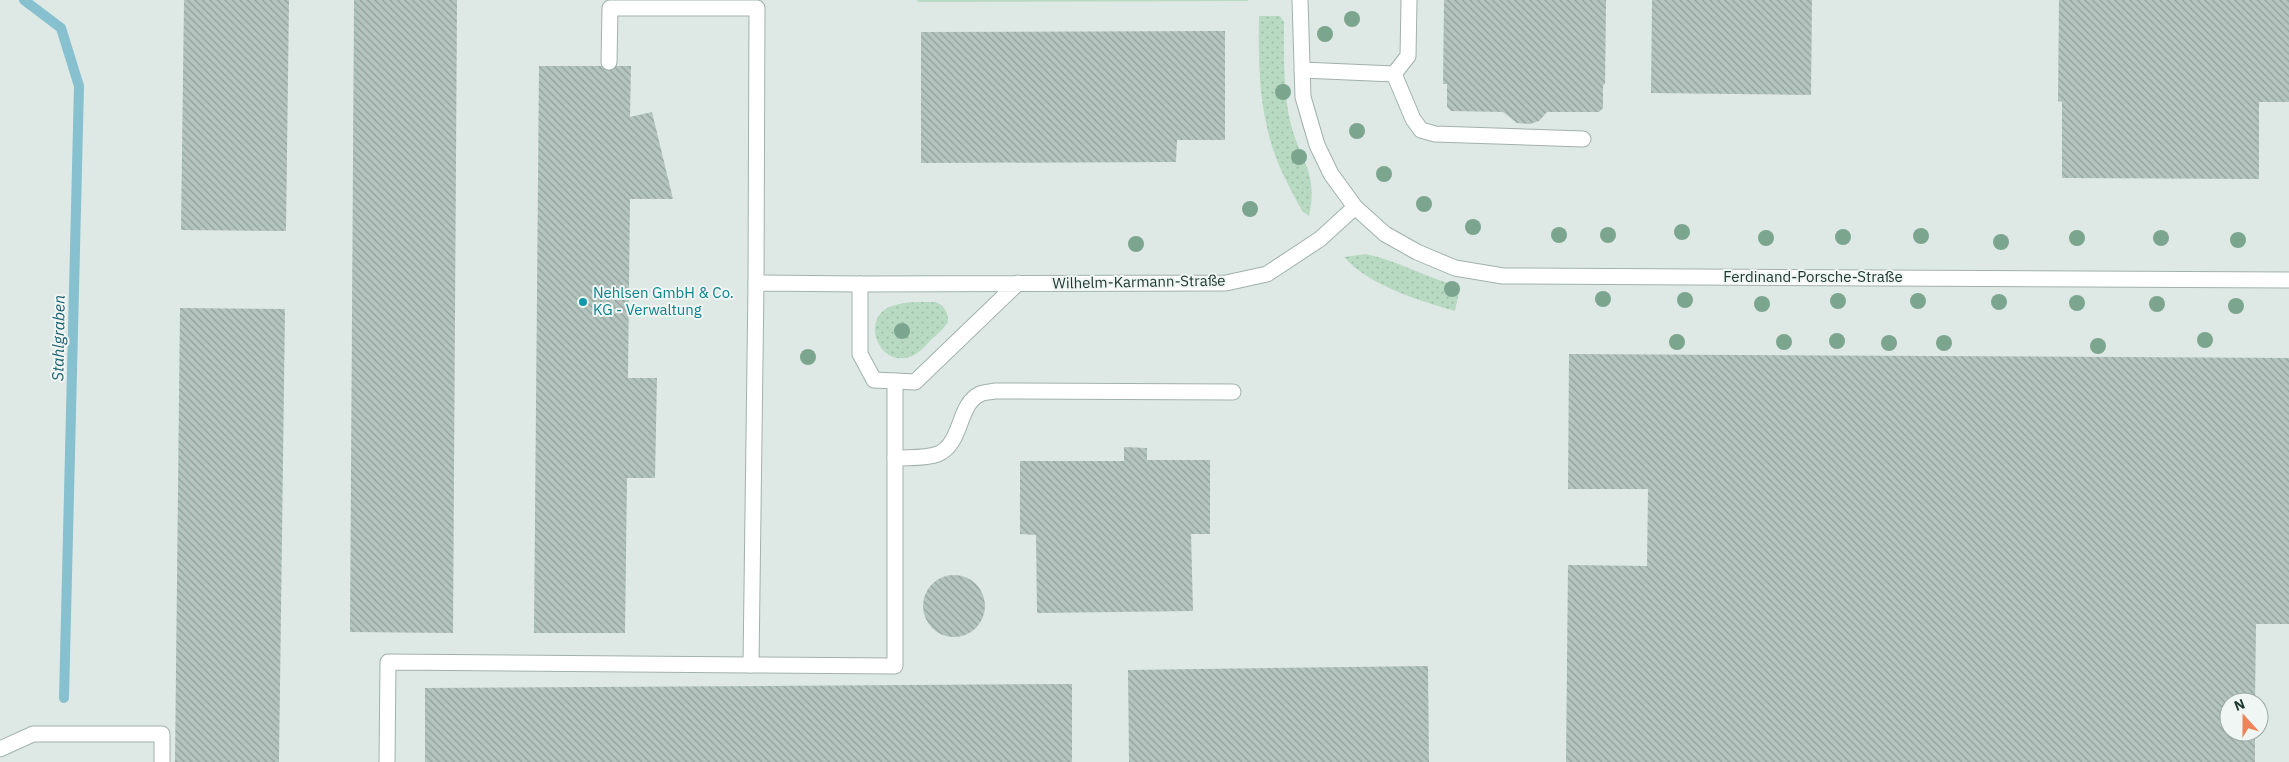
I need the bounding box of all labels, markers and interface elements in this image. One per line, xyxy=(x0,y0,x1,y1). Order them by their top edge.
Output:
street label: Ferdinand-Porsche-Straße xyxy=(1723,267,1903,286)
street label: Wilhelm-Karmann-Straße xyxy=(1052,270,1226,293)
place label: Nehlsen GmbH & Co. KG - Verwaltung xyxy=(593,283,734,319)
water label: Stahlgraben xyxy=(47,295,69,381)
marker: Nehlsen GmbH & Co. KG - Verwaltung xyxy=(577,296,589,308)
north arrow xyxy=(2219,692,2269,742)
text: N xyxy=(2231,695,2247,715)

